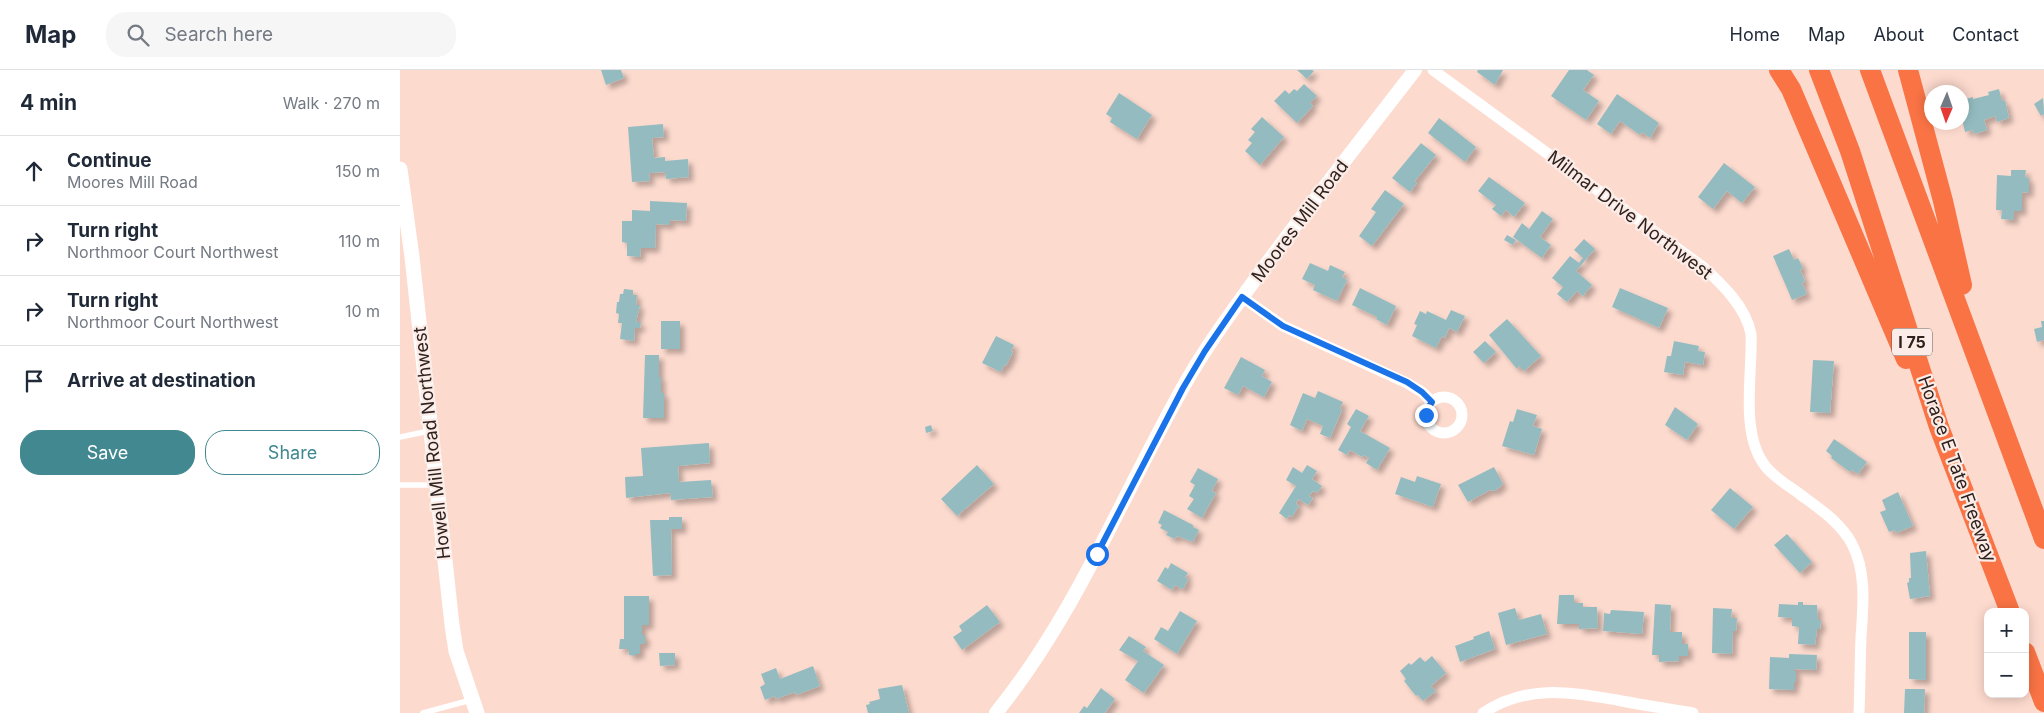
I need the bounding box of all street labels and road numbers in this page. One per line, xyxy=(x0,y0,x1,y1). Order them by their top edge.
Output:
street label: Milmar Drive Northwest xyxy=(1544,146,1717,283)
street label: Moores Mill Road xyxy=(1247,156,1352,286)
street label: Howell Mill Road Northwest xyxy=(409,326,454,560)
road number: I 75 xyxy=(1892,328,1932,356)
street label: Horace E Tate Freeway xyxy=(1914,373,2001,565)

